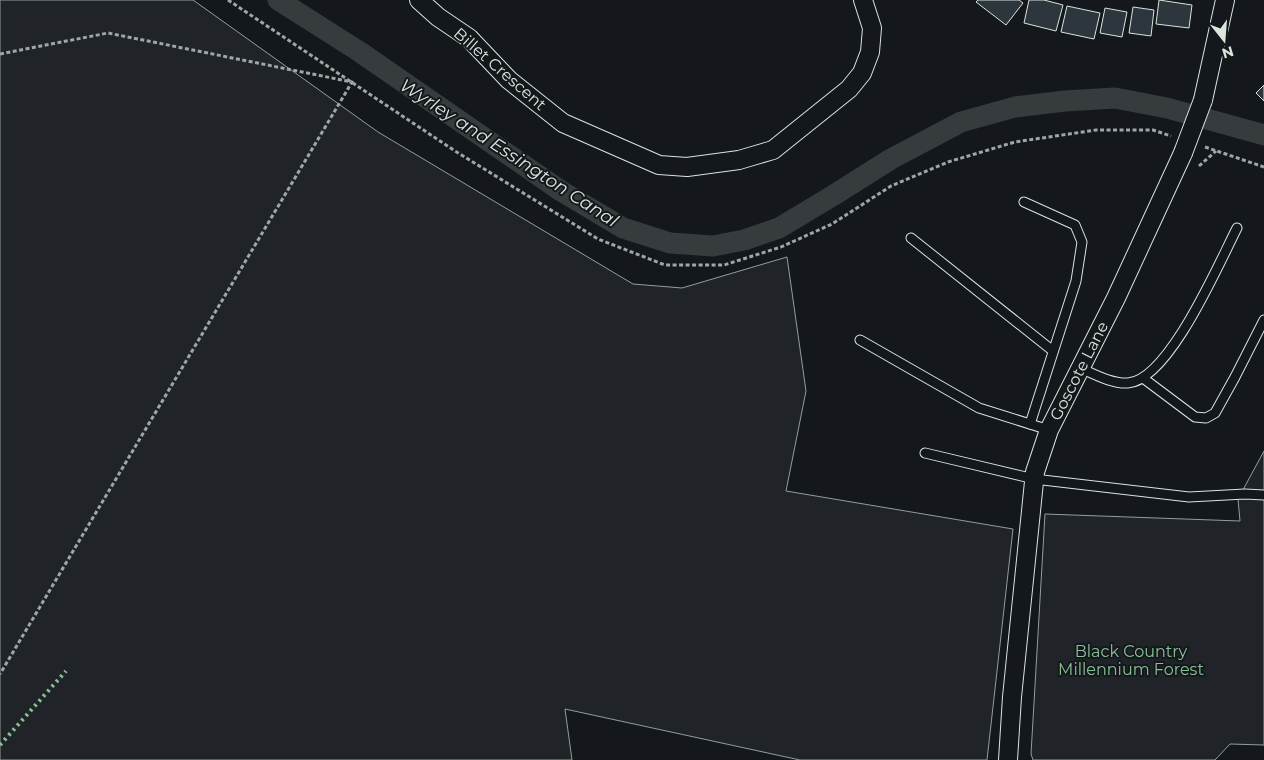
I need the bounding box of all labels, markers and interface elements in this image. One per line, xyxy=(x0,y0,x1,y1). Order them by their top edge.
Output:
north arrow xyxy=(1199,15,1249,65)
street label: Billet Crescent xyxy=(450,24,550,115)
text: N xyxy=(1220,42,1236,63)
water label: Wyrley and Essington Canal xyxy=(396,74,622,232)
street label: Goscote Lane xyxy=(1046,318,1112,424)
park label: Black Country Millennium Forest xyxy=(1058,642,1204,679)

